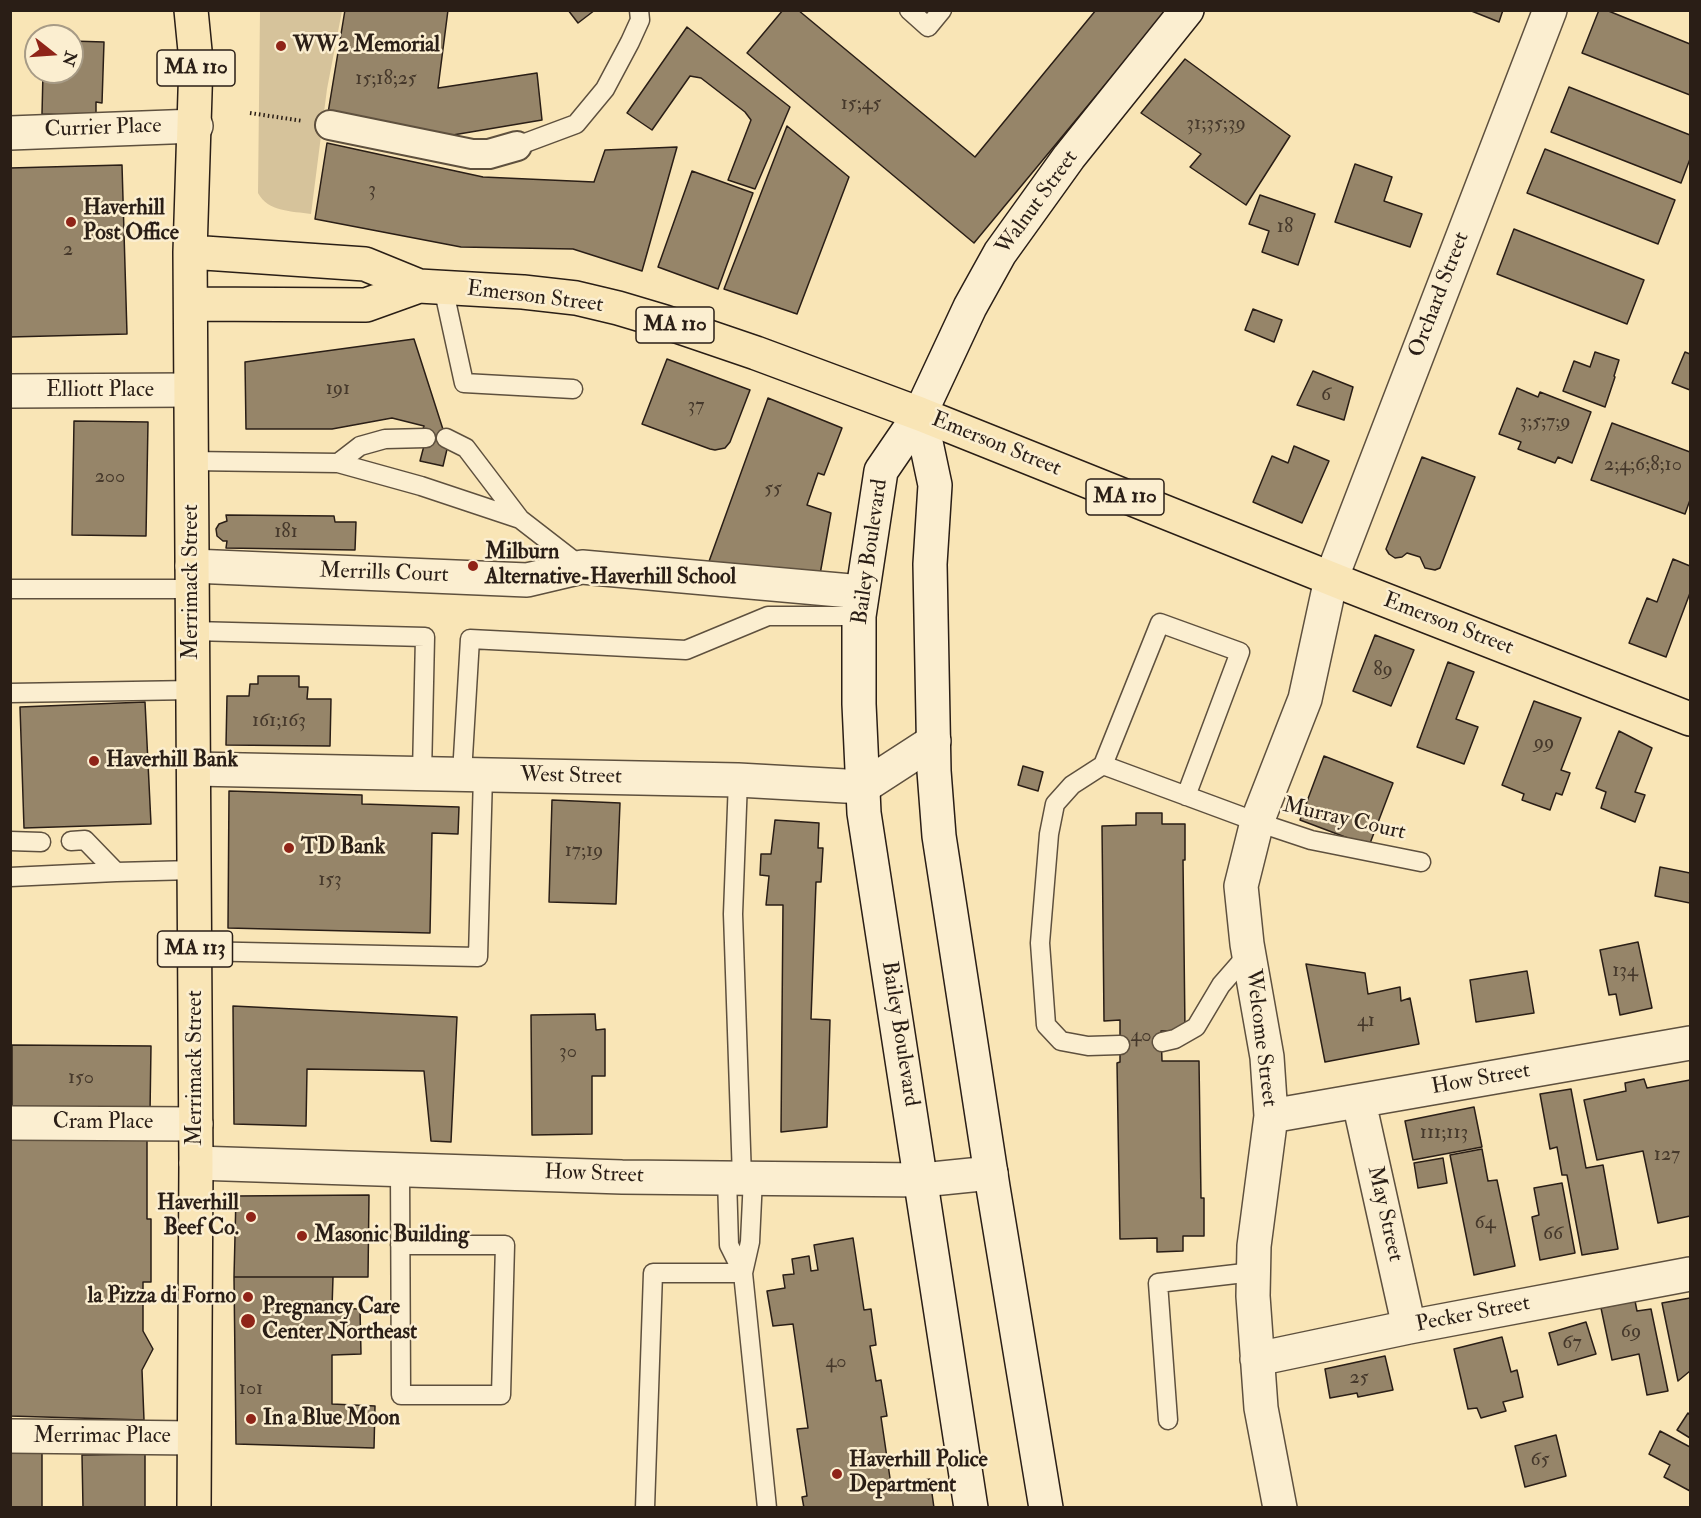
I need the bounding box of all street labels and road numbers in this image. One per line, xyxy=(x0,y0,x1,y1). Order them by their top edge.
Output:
road number: MA 110 xyxy=(157,50,235,86)
street label: Currier Place xyxy=(44,114,162,144)
street label: Walnut Street xyxy=(991,146,1085,260)
street label: Orchard Street xyxy=(1404,229,1476,361)
street label: Emerson Street xyxy=(465,277,605,319)
road number: MA 110 xyxy=(636,307,714,343)
street label: Elliott Place xyxy=(46,378,154,404)
street label: Emerson Street xyxy=(927,407,1065,483)
street label: Bailey Boulevard xyxy=(848,477,894,627)
road number: MA 110 xyxy=(1086,479,1164,515)
street label: Merrimack Street xyxy=(179,504,205,660)
street label: Merrills Court xyxy=(319,559,449,589)
street label: Emerson Street xyxy=(1379,588,1517,662)
street label: West Street xyxy=(520,763,622,791)
street label: Murray Court xyxy=(1280,793,1408,847)
road number: MA 113 xyxy=(158,931,232,967)
street label: Bailey Boulevard xyxy=(874,959,924,1109)
street label: Welcome Street xyxy=(1238,968,1282,1108)
street label: Merrimack Street xyxy=(183,990,209,1146)
street label: How Street xyxy=(1430,1058,1532,1102)
street label: Cram Place xyxy=(53,1110,153,1136)
street label: How Street xyxy=(544,1160,644,1190)
street label: May Street xyxy=(1360,1164,1408,1264)
street label: Pecker Street xyxy=(1414,1291,1532,1339)
street label: Merrimac Place xyxy=(33,1424,171,1450)

